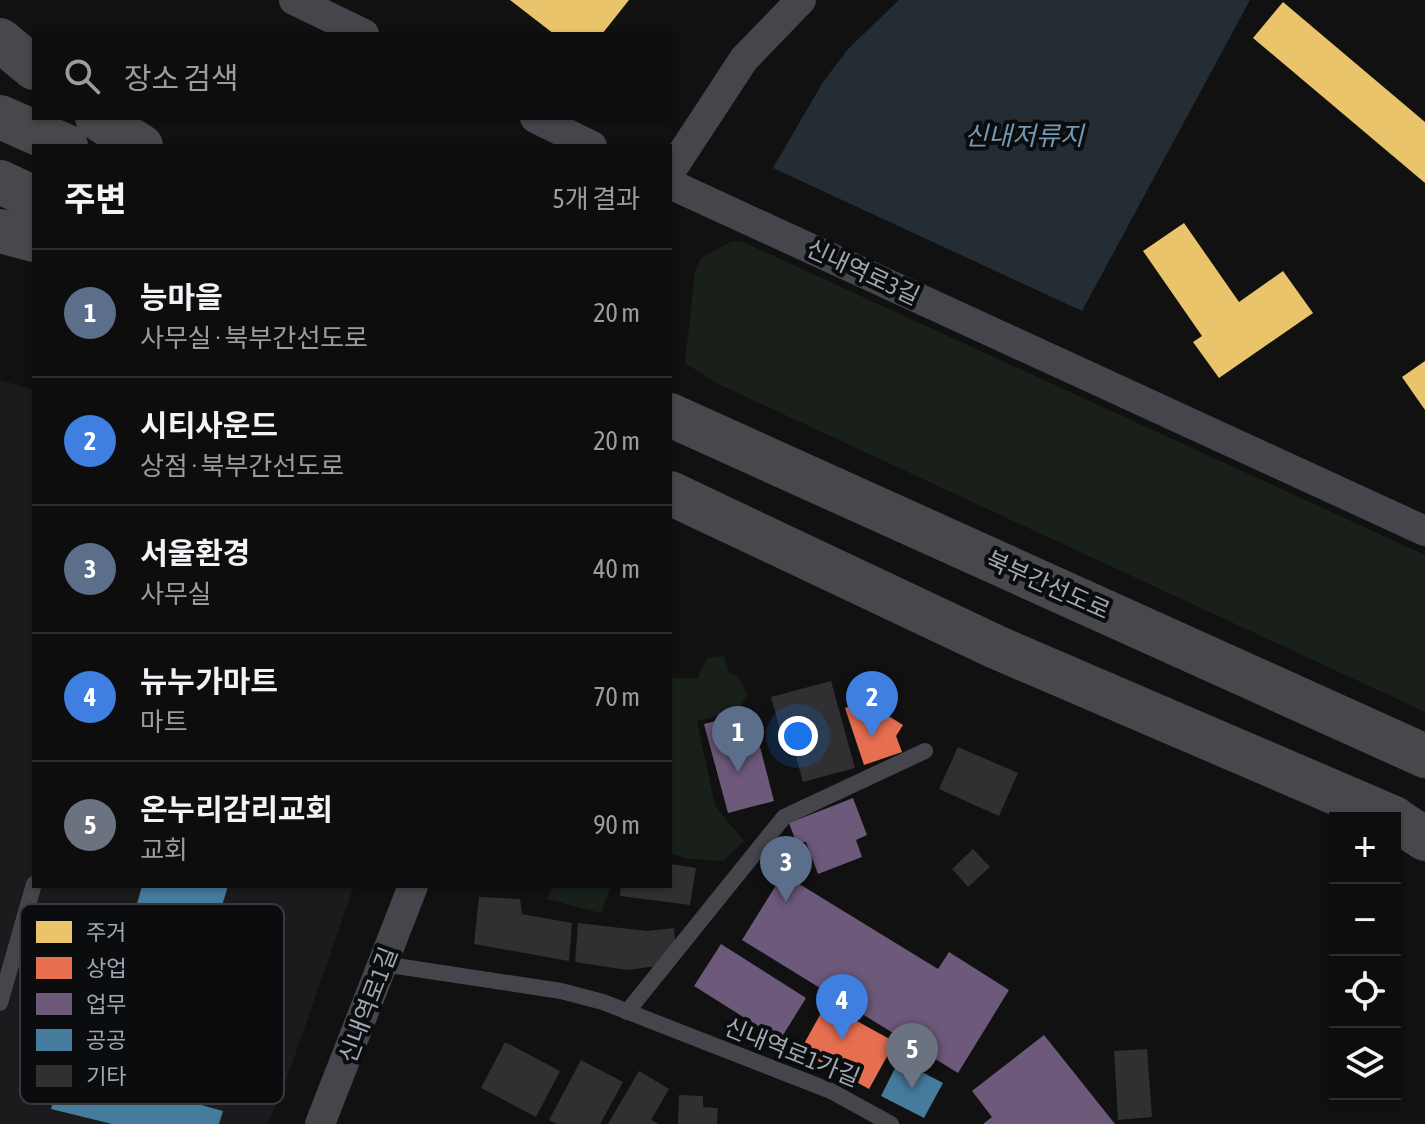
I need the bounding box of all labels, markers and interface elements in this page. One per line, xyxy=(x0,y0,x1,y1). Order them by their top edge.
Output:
search box xyxy=(32,32,672,120)
icon: search xyxy=(60,54,104,98)
text: 장소 검색 xyxy=(124,61,239,95)
water label: 신내저류지 xyxy=(964,121,1086,151)
text: 주변 xyxy=(64,179,127,218)
text: 5개 결과 xyxy=(552,184,640,214)
street label: 신내역로3길 xyxy=(802,234,924,310)
text: 능마을 xyxy=(140,280,223,314)
text: 1 xyxy=(84,298,96,328)
text: 20 m xyxy=(593,298,640,328)
text: 사무실 · 북부간선도로 xyxy=(140,323,368,353)
text: 시티사운드 xyxy=(140,408,278,442)
text: 2 xyxy=(84,426,96,456)
text: 20 m xyxy=(593,426,640,456)
text: 상점 · 북부간선도로 xyxy=(140,451,344,481)
text: 서울환경 xyxy=(140,536,250,570)
street label: 북부간선도로 xyxy=(982,546,1114,624)
text: 3 xyxy=(84,554,96,584)
text: 40 m xyxy=(593,554,640,584)
text: 사무실 xyxy=(140,579,212,609)
text: 뉴누가마트 xyxy=(140,664,278,698)
pin: 2 xyxy=(846,671,898,737)
text: 4 xyxy=(84,682,96,712)
text: 70 m xyxy=(593,682,640,712)
pin: 1 xyxy=(712,706,764,772)
text: 마트 xyxy=(140,707,188,737)
your location xyxy=(778,716,818,756)
text: 온누리감리교회 xyxy=(140,792,333,826)
text: 5 xyxy=(84,810,96,840)
text: 90 m xyxy=(593,810,640,840)
map controls xyxy=(1329,812,1401,1100)
button: + xyxy=(1329,812,1401,884)
text: 교회 xyxy=(140,835,188,865)
pin: 3 xyxy=(760,836,812,902)
button: − xyxy=(1329,884,1401,956)
legend xyxy=(20,904,284,1104)
text: 주거 xyxy=(86,919,126,945)
street label: 신내역로1길 xyxy=(334,943,402,1067)
text: 상업 xyxy=(86,955,126,981)
button: locate xyxy=(1329,956,1401,1028)
pin: 4 xyxy=(816,974,868,1040)
text: 업무 xyxy=(86,991,126,1017)
street label: 신내역로1가길 xyxy=(720,1013,864,1091)
pin: 5 xyxy=(886,1023,938,1089)
text: 공공 xyxy=(86,1027,126,1053)
button: layers xyxy=(1329,1028,1401,1100)
text: 기타 xyxy=(86,1063,126,1089)

